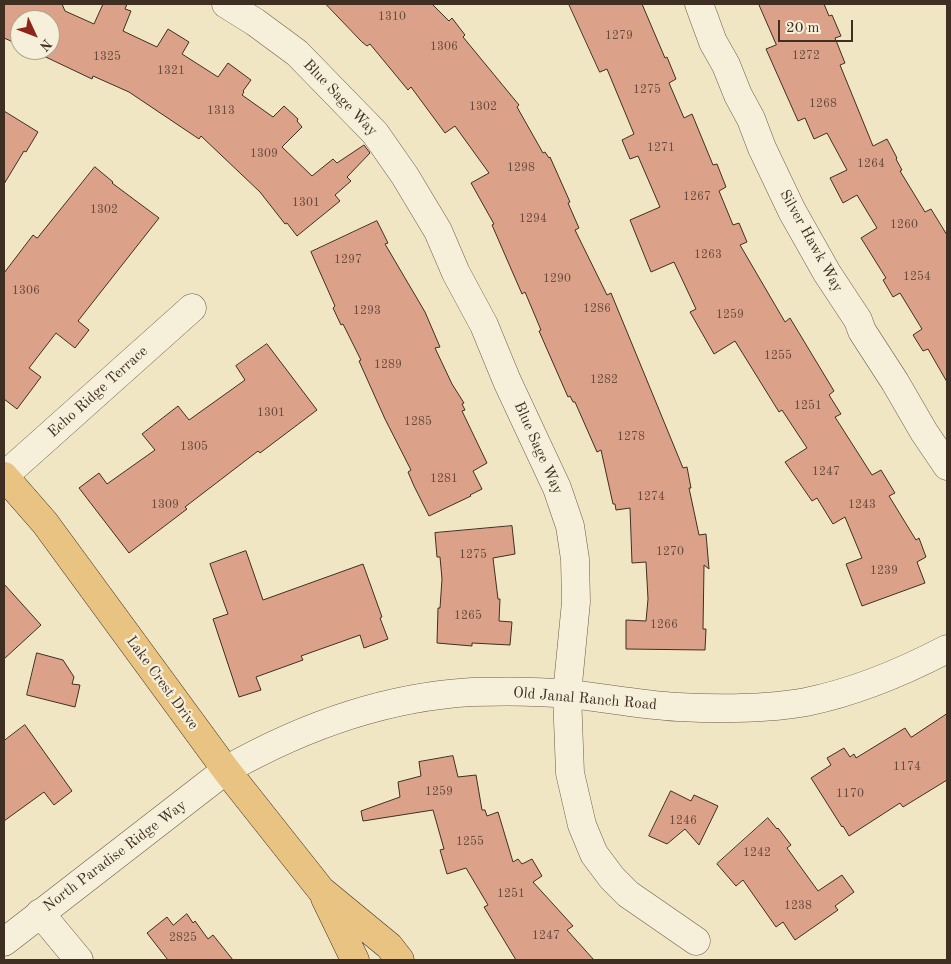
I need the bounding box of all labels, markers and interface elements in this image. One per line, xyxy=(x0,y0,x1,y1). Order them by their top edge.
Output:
north arrow xyxy=(10,10,60,60)
house number: 1310 xyxy=(378,10,406,24)
scale bar xyxy=(781,10,856,42)
text: 20 m xyxy=(786,21,820,36)
house number: 1279 xyxy=(605,29,633,43)
text: N xyxy=(36,36,54,53)
house number: 1306 xyxy=(430,40,458,54)
house number: 1272 xyxy=(792,49,820,63)
house number: 1325 xyxy=(93,50,121,64)
street label: Blue Sage Way xyxy=(299,56,381,140)
house number: 1321 xyxy=(157,64,185,78)
house number: 1275 xyxy=(633,83,661,97)
house number: 1268 xyxy=(809,97,837,111)
house number: 1302 xyxy=(469,100,497,114)
house number: 1313 xyxy=(207,104,235,118)
house number: 1271 xyxy=(647,141,675,155)
house number: 1309 xyxy=(250,147,278,161)
house number: 1264 xyxy=(857,157,885,171)
house number: 1298 xyxy=(507,161,535,175)
street label: Silver Hawk Way xyxy=(775,187,847,295)
house number: 1267 xyxy=(683,190,711,204)
house number: 1301 xyxy=(292,196,320,210)
house number: 1302 xyxy=(90,203,118,217)
house number: 1294 xyxy=(519,212,547,226)
house number: 1260 xyxy=(890,218,918,232)
house number: 1263 xyxy=(694,248,722,262)
house number: 1297 xyxy=(334,253,362,267)
house number: 1254 xyxy=(903,270,931,284)
house number: 1290 xyxy=(543,272,571,286)
house number: 1306 xyxy=(12,284,40,298)
house number: 1286 xyxy=(583,302,611,316)
house number: 1293 xyxy=(353,304,381,318)
house number: 1259 xyxy=(716,308,744,322)
street label: Echo Ridge Terrace xyxy=(44,342,152,442)
house number: 1255 xyxy=(764,349,792,363)
house number: 1289 xyxy=(374,358,402,372)
house number: 1282 xyxy=(590,373,618,387)
street label: Blue Sage Way xyxy=(510,399,566,497)
house number: 1251 xyxy=(794,399,822,413)
house number: 1301 xyxy=(257,406,285,420)
house number: 1285 xyxy=(404,415,432,429)
house number: 1278 xyxy=(617,430,645,444)
house number: 1305 xyxy=(180,440,208,454)
house number: 1247 xyxy=(812,465,840,479)
house number: 1281 xyxy=(430,472,458,486)
house number: 1274 xyxy=(637,490,665,504)
house number: 1309 xyxy=(151,498,179,512)
house number: 1243 xyxy=(848,498,876,512)
house number: 1270 xyxy=(656,545,684,559)
house number: 1275 xyxy=(459,548,487,562)
house number: 1239 xyxy=(870,564,898,578)
house number: 1265 xyxy=(454,609,482,623)
house number: 1266 xyxy=(650,618,678,632)
street label: Lake Crest Drive xyxy=(122,633,202,733)
street label: Old Janal Ranch Road xyxy=(512,684,658,714)
house number: 1174 xyxy=(893,760,921,774)
house number: 1259 xyxy=(425,785,453,799)
house number: 1170 xyxy=(836,787,864,801)
street label: North Paradise Ridge Way xyxy=(40,796,190,916)
house number: 1246 xyxy=(669,814,697,828)
house number: 1255 xyxy=(456,835,484,849)
house number: 1242 xyxy=(743,846,771,860)
house number: 1251 xyxy=(497,887,525,901)
house number: 1238 xyxy=(784,899,812,913)
house number: 1247 xyxy=(532,929,560,943)
house number: 2825 xyxy=(169,931,197,945)

